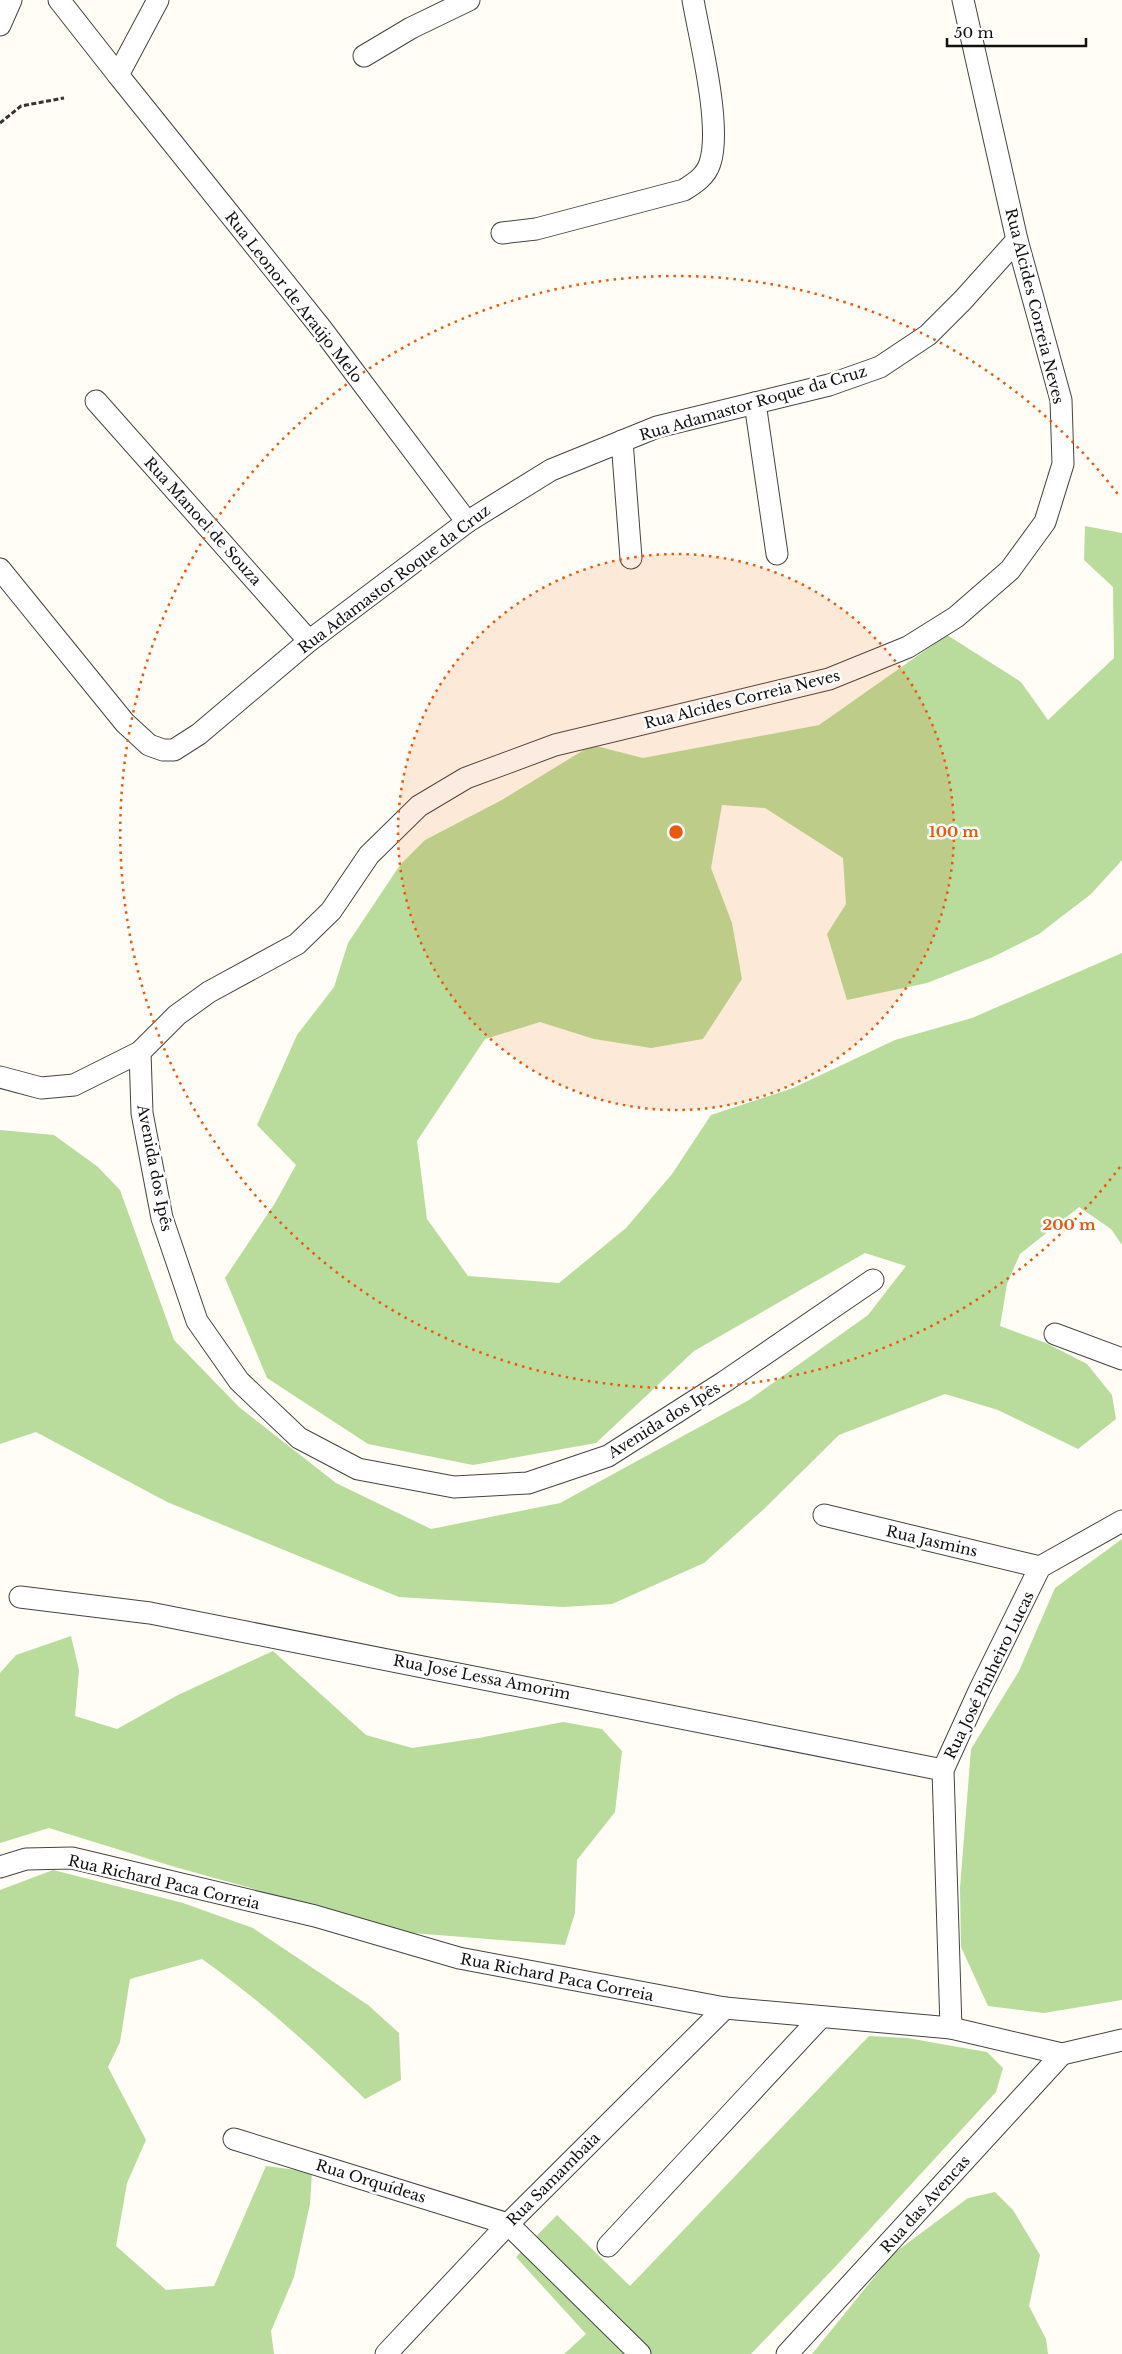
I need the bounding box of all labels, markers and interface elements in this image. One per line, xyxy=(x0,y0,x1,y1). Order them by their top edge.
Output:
scale bar xyxy=(947,15,1086,47)
text: 50 m xyxy=(954,23,994,42)
street label: Rua Alcides Correia Neves xyxy=(1001,206,1069,406)
street label: Rua Leonor de Araújo Melo xyxy=(221,208,367,387)
street label: Rua Adamastor Roque da Cruz xyxy=(637,361,869,445)
street label: Rua Manoel de Souza xyxy=(140,453,266,590)
street label: Rua Adamastor Roque da Cruz xyxy=(294,501,494,657)
street label: Rua Alcides Correia Neves xyxy=(642,665,842,733)
text: 100 m xyxy=(929,822,979,841)
centre of rings xyxy=(667,823,685,841)
street label: Avenida dos Ipês xyxy=(133,1102,177,1233)
text: 200 m xyxy=(1043,1215,1096,1234)
street label: Avenida dos Ipês xyxy=(604,1378,724,1463)
street label: Rua Jasmins xyxy=(884,1521,980,1561)
street label: Rua José Pinheiro Lucas xyxy=(940,1588,1038,1762)
street label: Rua José Lessa Amorim xyxy=(392,1650,572,1704)
street label: Rua Richard Paca Correia xyxy=(66,1851,262,1913)
street label: Rua Richard Paca Correia xyxy=(459,1949,656,2005)
street label: Rua Samambaia xyxy=(502,2128,604,2230)
street label: Rua das Avencas xyxy=(876,2151,974,2257)
street label: Rua Orquídeas xyxy=(314,2155,429,2207)

